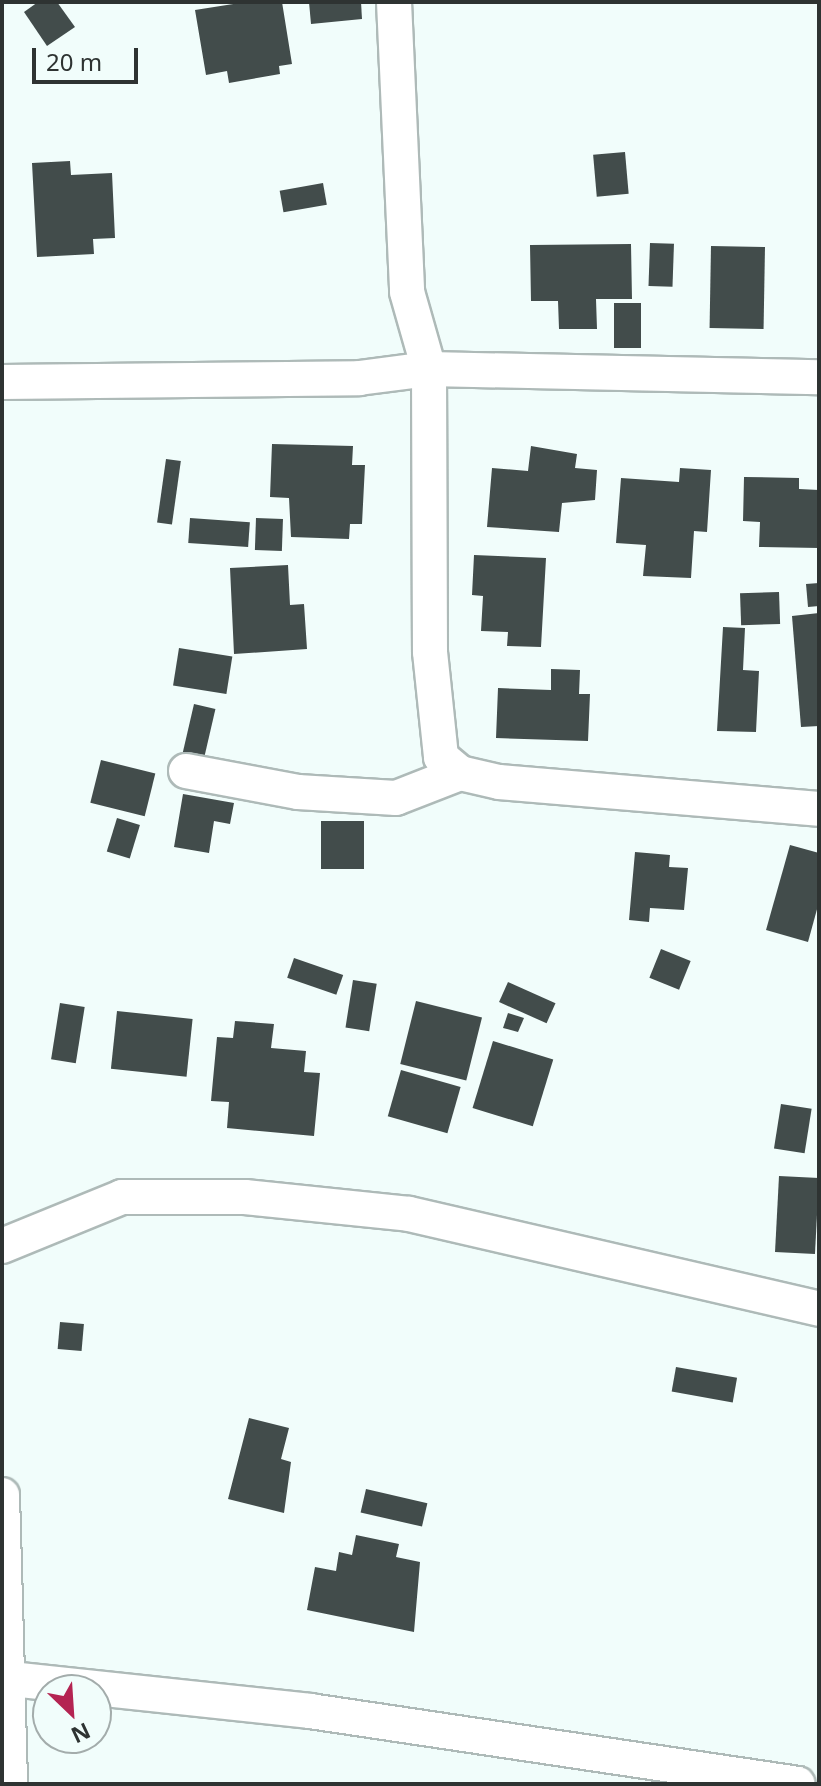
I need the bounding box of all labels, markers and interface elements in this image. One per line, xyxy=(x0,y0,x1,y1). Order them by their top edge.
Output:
scale bar xyxy=(36,32,142,82)
text: 20 m xyxy=(46,45,102,78)
north arrow xyxy=(32,1674,112,1754)
text: N xyxy=(67,1717,96,1751)

